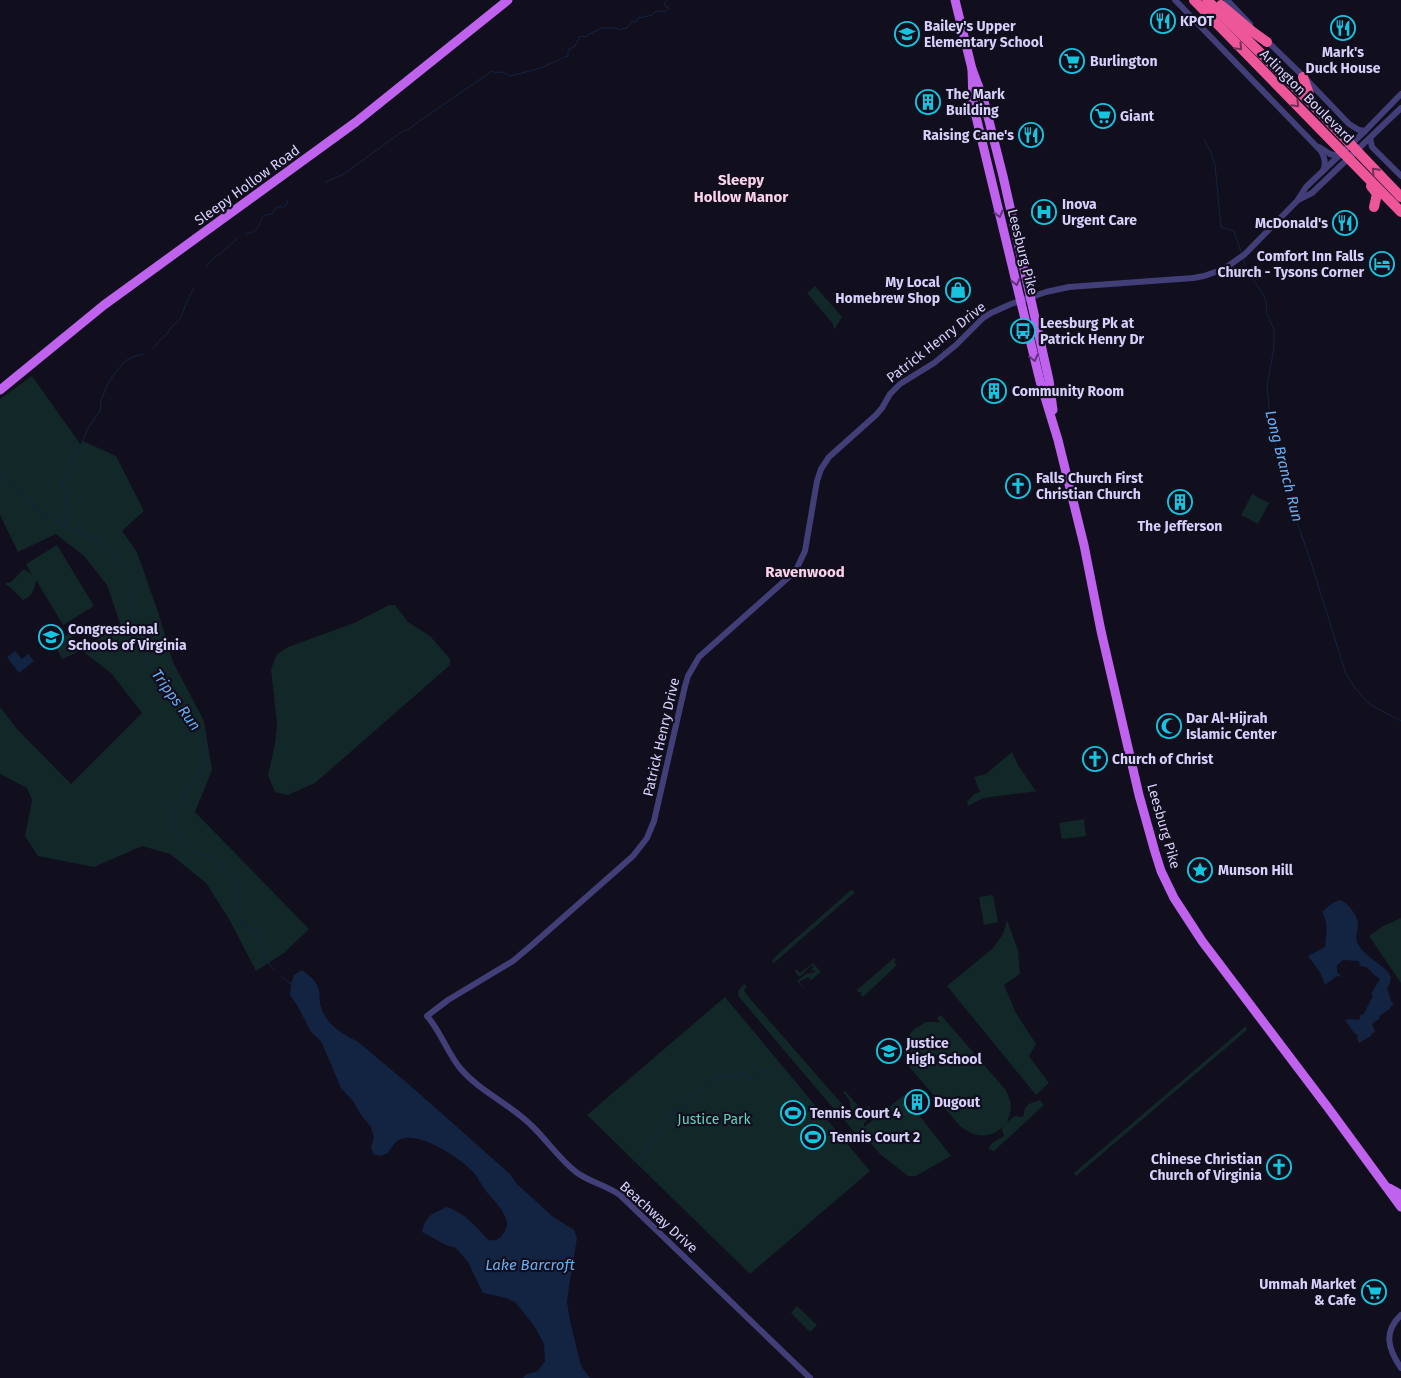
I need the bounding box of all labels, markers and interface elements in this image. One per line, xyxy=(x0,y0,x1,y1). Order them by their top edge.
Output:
restaurant icon: KPOT xyxy=(1150,8,1176,34)
place label: KPOT xyxy=(1180,13,1214,30)
restaurant icon: Mark's Duck House xyxy=(1330,15,1356,41)
place label: Bailey's Upper Elementary School xyxy=(924,18,1044,51)
school or university icon: Bailey's Upper Elementary School xyxy=(894,21,920,47)
one-way arrow xyxy=(1233,41,1242,50)
place label: Mark's Duck House xyxy=(1306,44,1381,77)
street label: Arlington Boulevard xyxy=(1256,46,1357,147)
supermarket icon: Burlington xyxy=(1059,48,1085,74)
place label: Burlington xyxy=(1090,53,1158,70)
place label: The Mark Building xyxy=(946,86,1005,119)
building icon: The Mark Building xyxy=(915,89,941,115)
one-way arrow xyxy=(1290,99,1299,108)
supermarket icon: Giant xyxy=(1090,103,1116,129)
place label: Giant xyxy=(1120,108,1155,125)
restaurant icon: Raising Cane's xyxy=(1018,122,1044,148)
place label: Raising Cane's xyxy=(923,127,1014,144)
street label: Sleepy Hollow Road xyxy=(191,142,303,229)
one-way arrow xyxy=(1372,167,1381,176)
district label: Sleepy Hollow Manor xyxy=(694,171,789,206)
place label: Inova Urgent Care xyxy=(1062,196,1137,229)
hospital icon: Inova Urgent Care xyxy=(1031,199,1057,225)
street label: Leesburg Pike xyxy=(1004,207,1041,297)
one-way arrow xyxy=(993,210,1004,219)
restaurant icon: McDonald's xyxy=(1332,210,1358,236)
place label: McDonald's xyxy=(1255,215,1328,232)
place label: Comfort Inn Falls Church - Tysons Corner xyxy=(1217,248,1364,281)
hotel icon: Comfort Inn Falls Church - Tysons Corner xyxy=(1369,251,1395,277)
place label: My Local Homebrew Shop xyxy=(835,274,941,307)
shop icon: My Local Homebrew Shop xyxy=(945,277,971,303)
one-way arrow xyxy=(1010,278,1021,287)
street label: Patrick Henry Drive xyxy=(883,298,989,386)
place label: Leesburg Pk at Patrick Henry Dr xyxy=(1040,315,1144,348)
bus stop icon: Leesburg Pk at Patrick Henry Dr xyxy=(1010,318,1036,344)
one-way arrow xyxy=(1028,353,1039,362)
building icon: Community Room xyxy=(981,378,1007,404)
place label: Community Room xyxy=(1012,383,1124,400)
water label: Long Branch Run xyxy=(1261,408,1307,524)
place label: Falls Church First Christian Church xyxy=(1036,470,1144,503)
church icon: Falls Church First Christian Church xyxy=(1005,473,1031,499)
building icon: The Jefferson xyxy=(1167,489,1193,515)
place label: The Jefferson xyxy=(1138,518,1222,535)
district label: Ravenwood xyxy=(765,563,845,581)
place label: Congressional Schools of Virginia xyxy=(68,621,187,654)
school or university icon: Congressional Schools of Virginia xyxy=(38,624,64,650)
water label: Tripps Run xyxy=(148,666,204,734)
street label: Patrick Henry Drive xyxy=(640,676,683,798)
place label: Dar Al-Hijrah Islamic Center xyxy=(1186,710,1277,743)
mosque icon: Dar Al-Hijrah Islamic Center xyxy=(1156,713,1182,739)
church icon: Church of Christ xyxy=(1082,746,1108,772)
place label: Church of Christ xyxy=(1112,751,1214,768)
street label: Leesburg Pike xyxy=(1143,782,1184,871)
place icon: Munson Hill xyxy=(1187,857,1213,883)
place label: Munson Hill xyxy=(1218,862,1294,879)
place label: Justice High School xyxy=(905,1035,983,1068)
school or university icon: Justice High School xyxy=(876,1038,902,1064)
building icon: Dugout xyxy=(904,1089,930,1115)
place label: Dugout xyxy=(934,1094,981,1111)
sports icon: Tennis Court 4 xyxy=(780,1100,806,1126)
place label: Tennis Court 4 xyxy=(810,1105,901,1122)
park label: Justice Park xyxy=(677,1111,751,1128)
sports icon: Tennis Court 2 xyxy=(800,1124,826,1150)
place label: Tennis Court 2 xyxy=(830,1129,920,1146)
place label: Chinese Christian Church of Virginia xyxy=(1149,1151,1262,1184)
church icon: Chinese Christian Church of Virginia xyxy=(1266,1154,1292,1180)
street label: Beachway Drive xyxy=(616,1178,701,1257)
water label: Lake Barcroft xyxy=(485,1256,575,1274)
place label: Ummah Market & Cafe xyxy=(1259,1276,1357,1309)
supermarket icon: Ummah Market & Cafe xyxy=(1361,1279,1387,1305)

